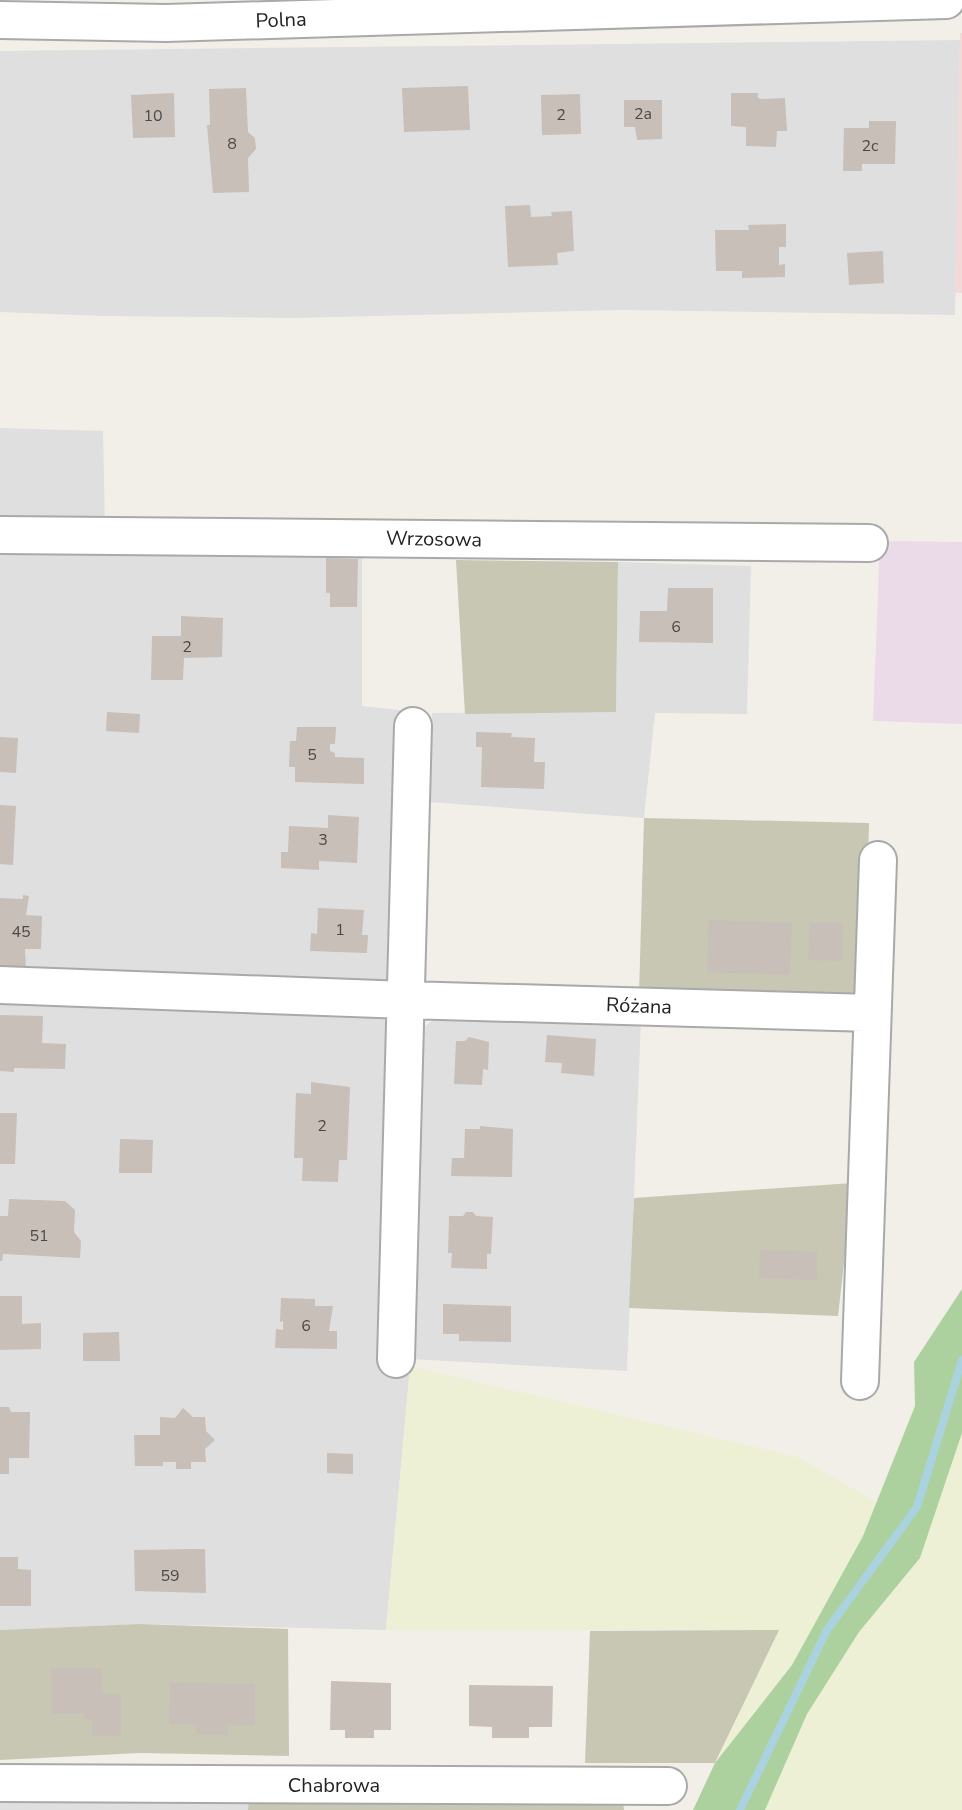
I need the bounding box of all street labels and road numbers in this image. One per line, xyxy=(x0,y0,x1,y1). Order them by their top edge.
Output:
street label: Polna xyxy=(255,6,307,34)
street label: Wrzosowa xyxy=(386,525,482,553)
street label: Różana xyxy=(606,991,672,1021)
street label: Chabrowa xyxy=(288,1772,380,1799)

